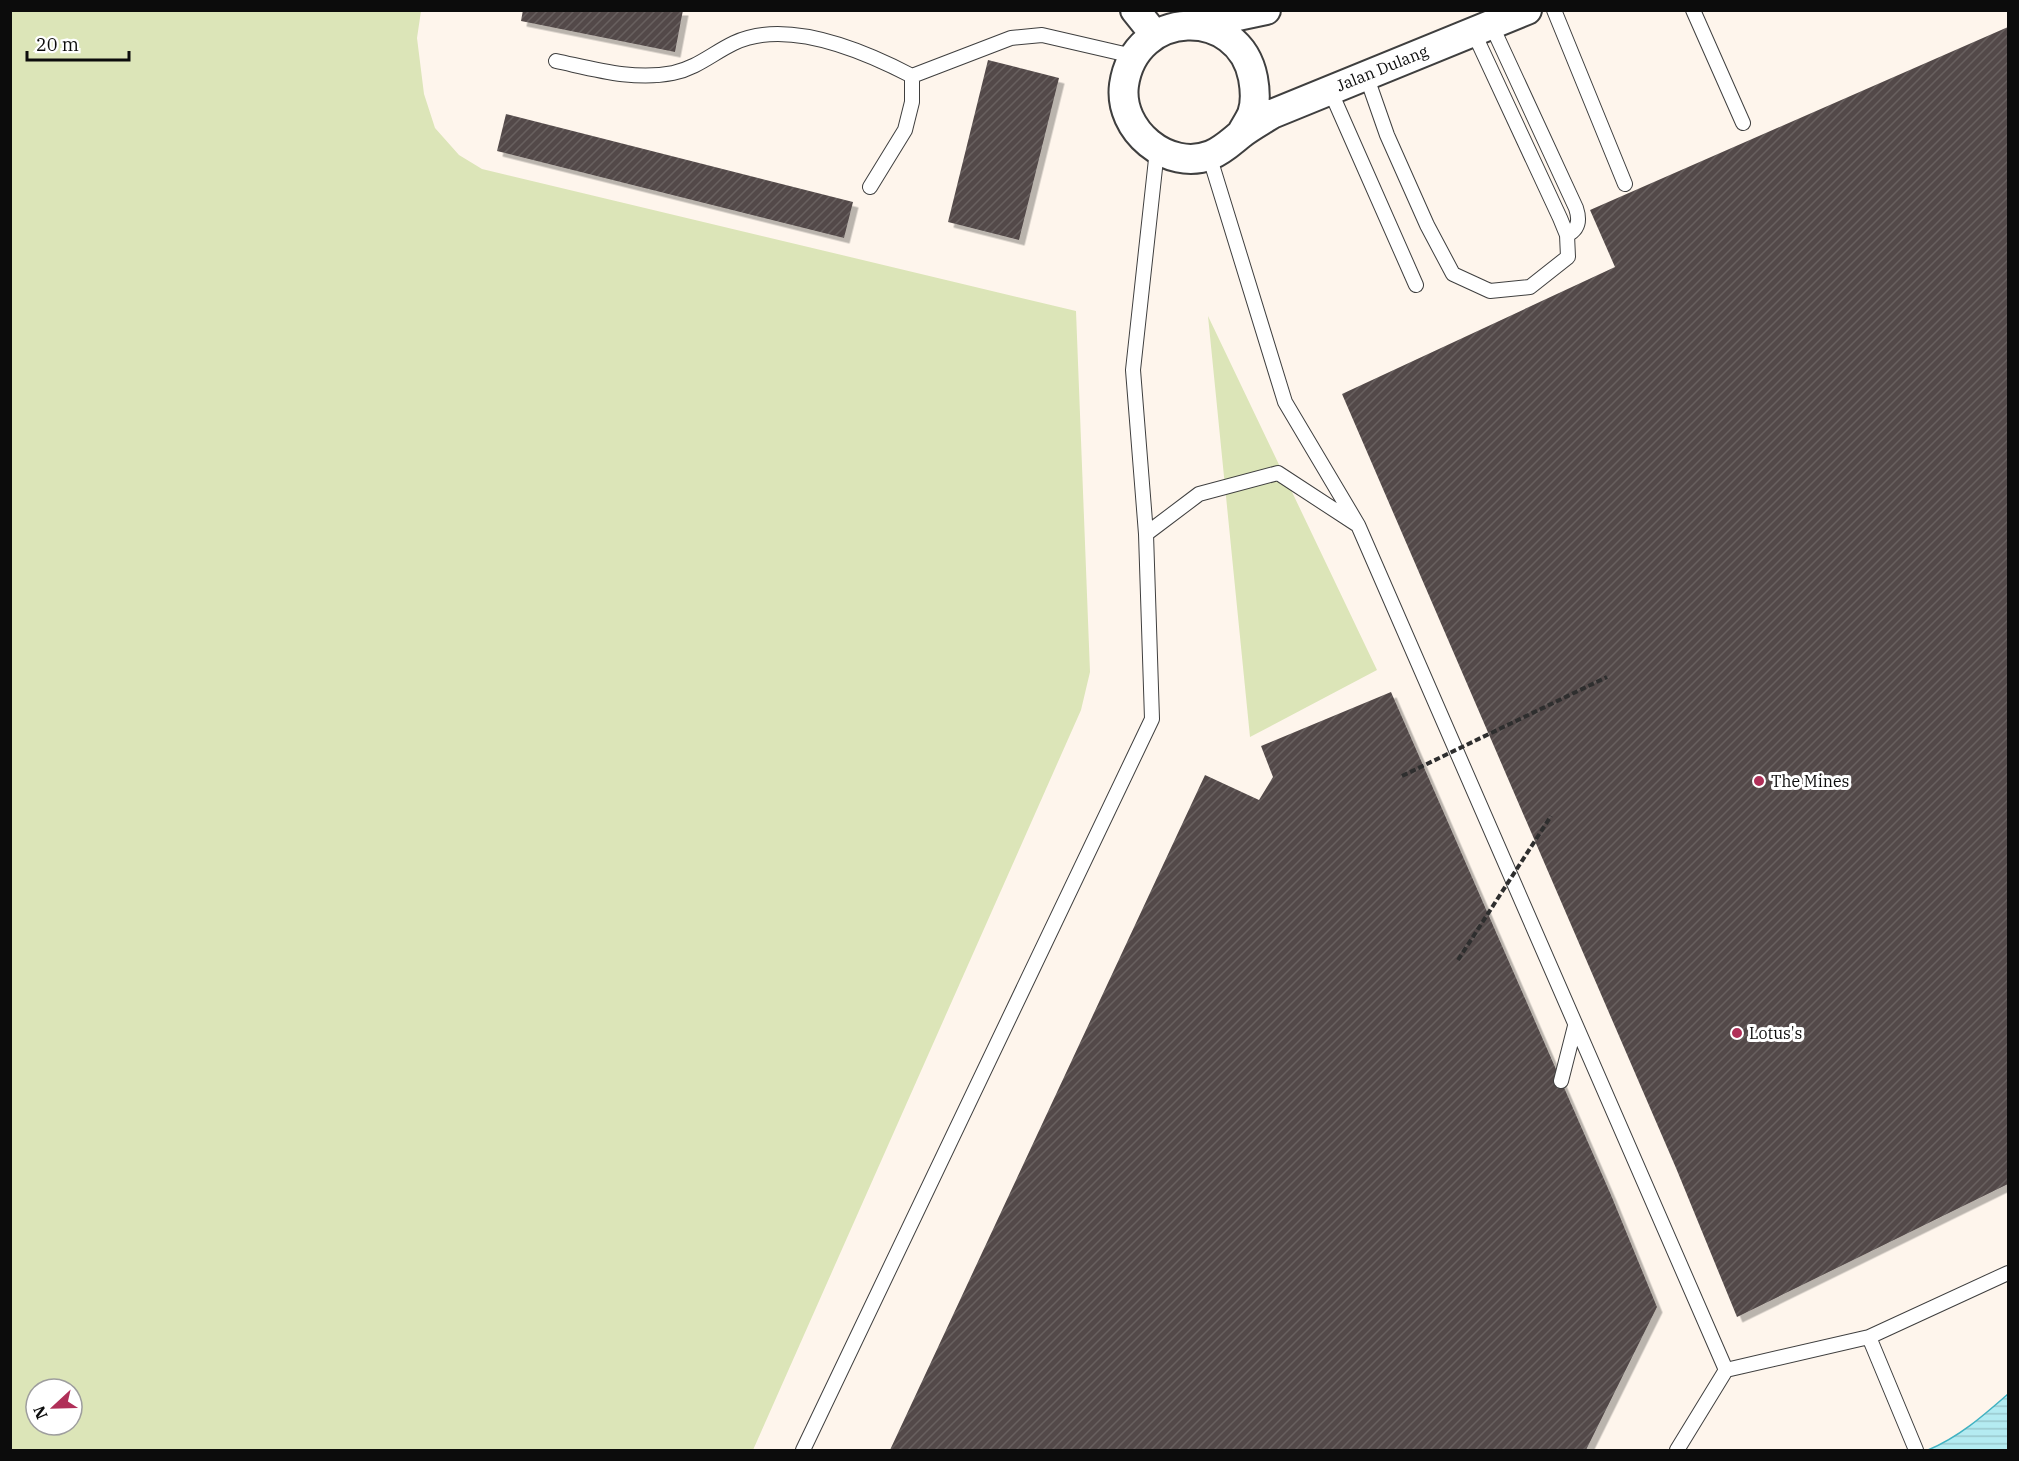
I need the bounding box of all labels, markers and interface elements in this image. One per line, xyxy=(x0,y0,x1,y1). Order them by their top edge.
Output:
scale bar xyxy=(27,24,129,62)
text: 20 m xyxy=(36,33,79,56)
street label: Jalan Dulang xyxy=(1333,40,1431,95)
place label: The Mines xyxy=(1771,771,1849,791)
marker: The Mines xyxy=(1752,774,1766,788)
place label: Lotus's xyxy=(1749,1023,1802,1043)
marker: Lotus's xyxy=(1730,1026,1744,1040)
north arrow xyxy=(24,1377,84,1437)
text: N xyxy=(28,1403,52,1422)

